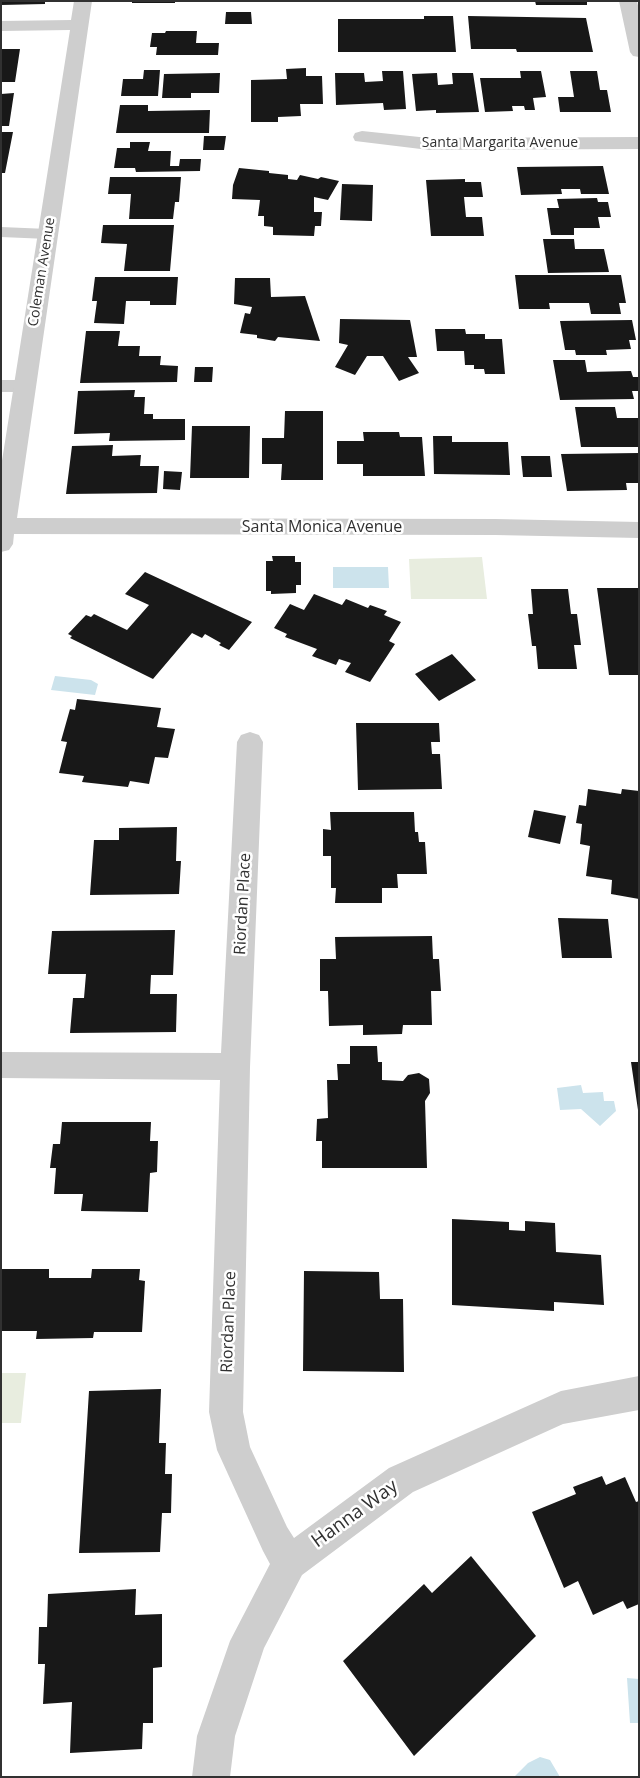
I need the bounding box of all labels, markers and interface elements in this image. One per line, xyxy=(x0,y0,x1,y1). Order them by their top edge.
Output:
street label: Santa Margarita Avenue xyxy=(422,135,578,151)
street label: Coleman Avenue xyxy=(25,216,59,328)
street label: Santa Monica Avenue xyxy=(242,517,402,537)
street label: Riordan Place xyxy=(231,853,255,955)
street label: Riordan Place xyxy=(218,1271,240,1373)
street label: Hanna Way xyxy=(307,1475,403,1553)

